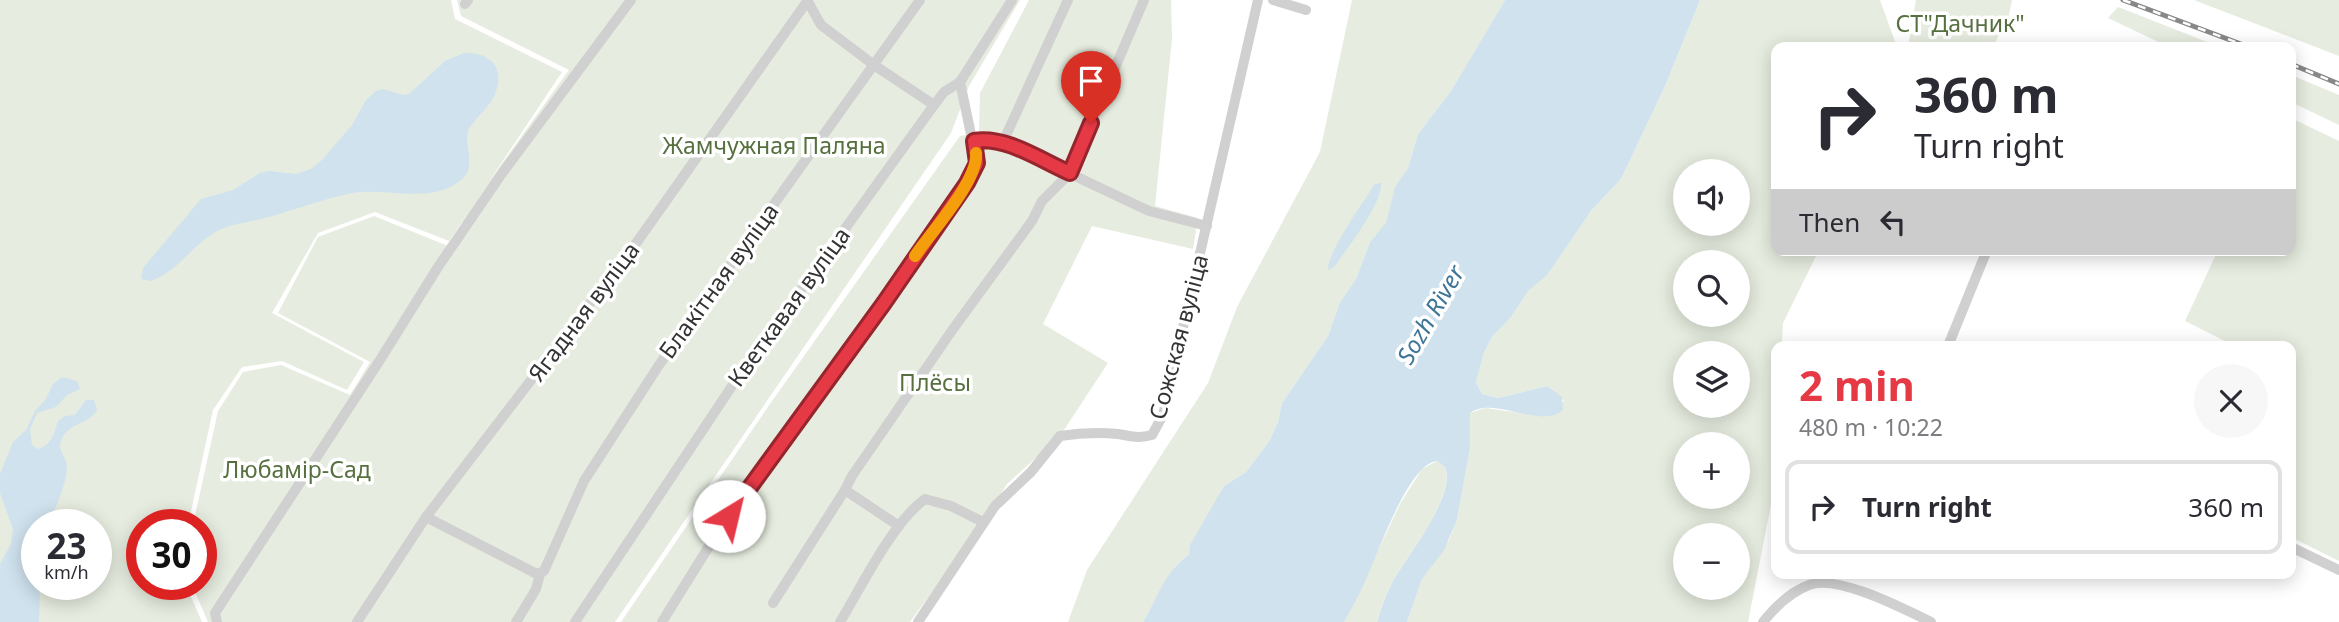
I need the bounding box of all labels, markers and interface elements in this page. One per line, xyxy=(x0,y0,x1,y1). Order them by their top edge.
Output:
park label: СТ"Дачник" xyxy=(1895,7,2025,39)
pin xyxy=(1061,51,1121,123)
text: 360 m xyxy=(1914,61,2059,127)
icon: arrive xyxy=(1072,62,1110,100)
icon: right xyxy=(1799,70,1890,161)
text: Turn right xyxy=(1914,124,2064,167)
park label: Жамчужная Паляна xyxy=(662,129,886,161)
map controls xyxy=(1673,159,1750,600)
button: sound xyxy=(1673,159,1750,236)
street label: Блакітная вуліца xyxy=(651,196,786,365)
icon: left xyxy=(1874,203,1912,241)
text: Then xyxy=(1799,204,1860,240)
street label: Кветкавая вуліца xyxy=(720,220,857,393)
street label: Ягадная вуліца xyxy=(520,235,646,388)
button: search xyxy=(1673,250,1750,327)
street label: Сожская вуліца xyxy=(1141,251,1215,423)
water label: Sozh River xyxy=(1388,258,1472,370)
button: layers xyxy=(1673,341,1750,418)
text: 2 min xyxy=(1799,356,1915,413)
button: close xyxy=(2194,364,2268,438)
park label: Плёсы xyxy=(899,366,971,398)
text: 480 m · 10:22 xyxy=(1799,411,1943,443)
button: + xyxy=(1673,432,1750,509)
park label: Любамір-Сад xyxy=(223,453,371,485)
position arrow xyxy=(692,479,766,553)
icon: right xyxy=(1803,488,1841,526)
text: Turn right xyxy=(1862,489,1992,525)
text: 360 m xyxy=(2188,489,2264,525)
speed limit sign: 30 xyxy=(126,509,217,600)
text: 23 xyxy=(46,522,87,569)
button: − xyxy=(1673,523,1750,600)
text: km/h xyxy=(44,560,89,584)

